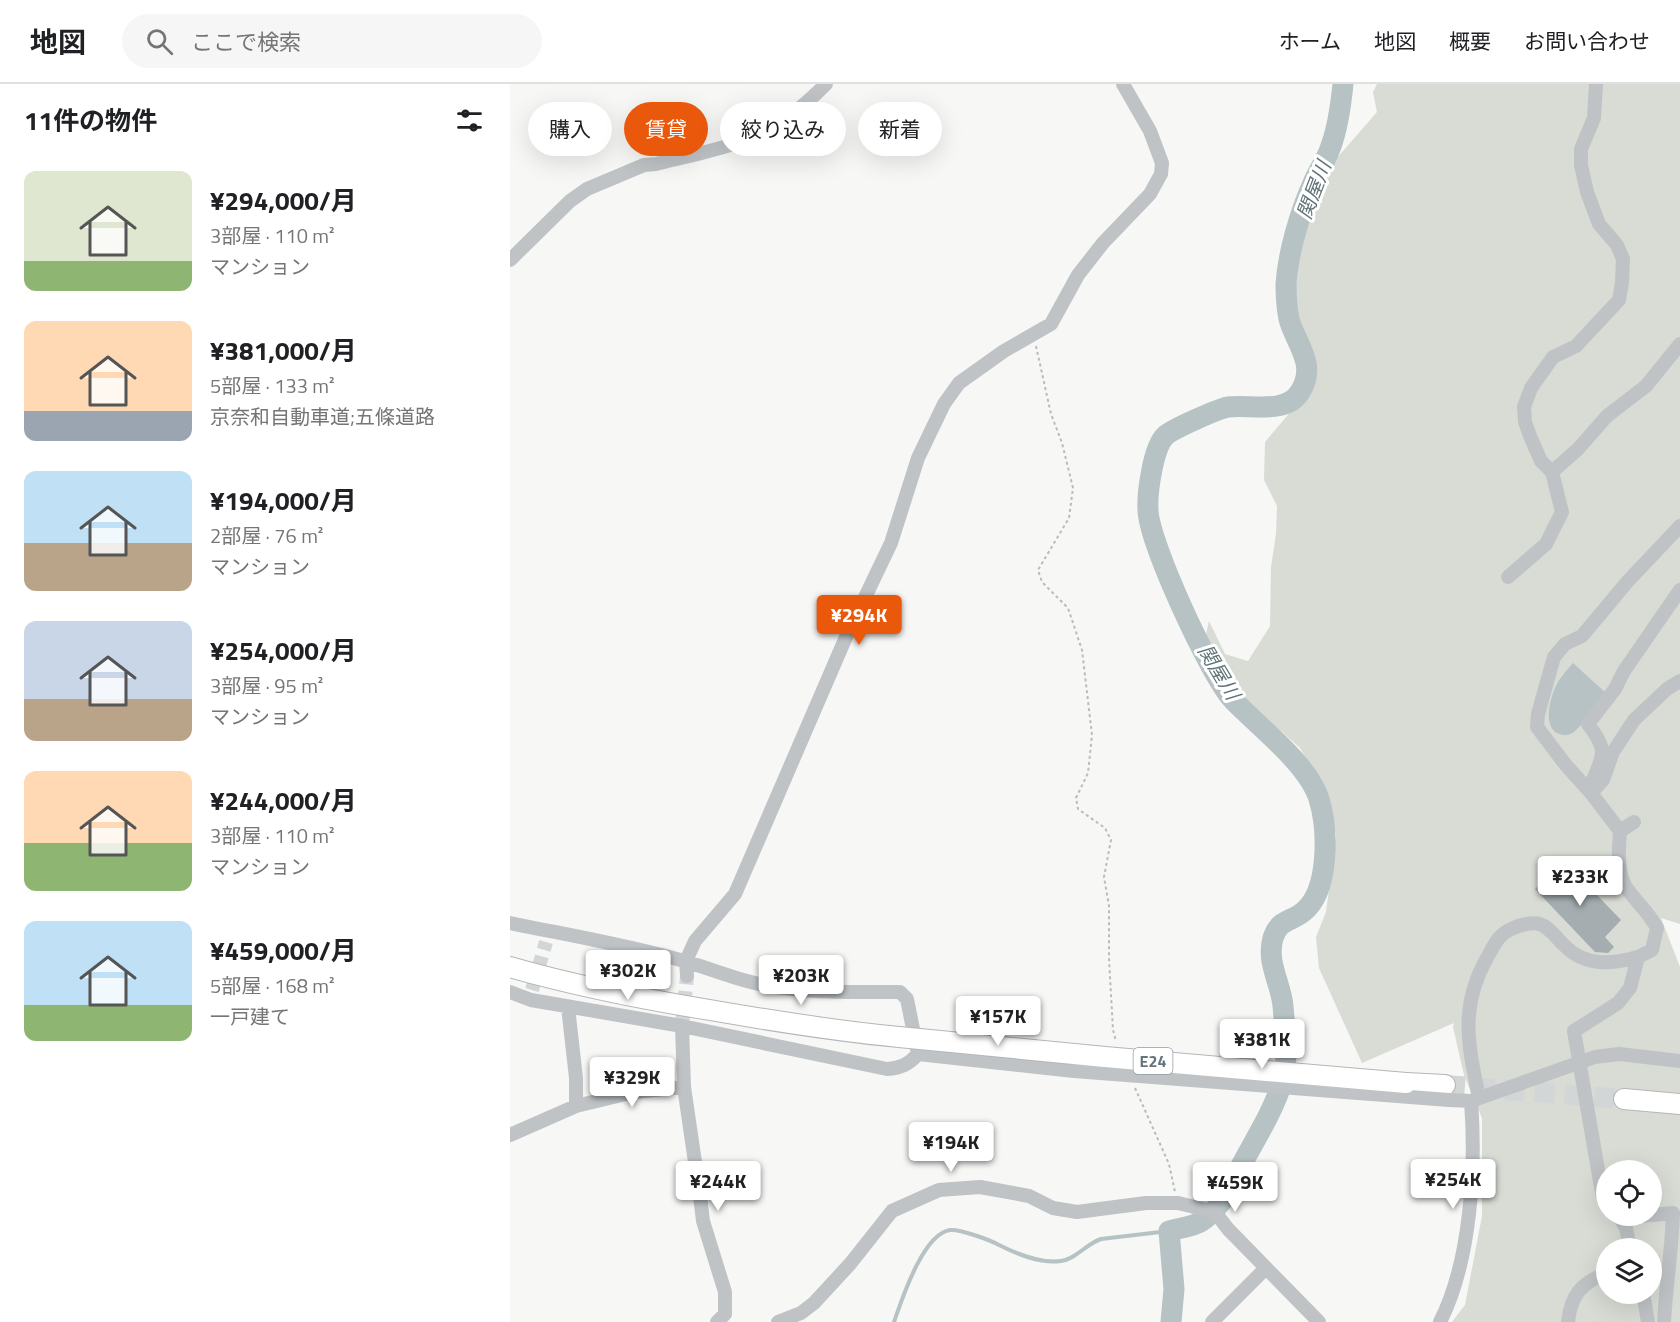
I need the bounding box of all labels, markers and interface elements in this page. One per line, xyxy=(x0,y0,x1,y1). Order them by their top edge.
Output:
search box xyxy=(122,14,542,68)
text: 地図 xyxy=(30,20,86,63)
icon: search xyxy=(143,25,176,58)
text: ここで検索 xyxy=(191,25,301,59)
text: ホーム xyxy=(1279,25,1341,57)
text: 地図 xyxy=(1374,25,1416,57)
text: 概要 xyxy=(1449,25,1491,57)
text: お問い合わせ xyxy=(1524,25,1650,57)
text: 11件の物件 xyxy=(24,101,157,140)
chip: 購入 xyxy=(528,102,612,156)
chip: 賃貸 xyxy=(624,102,708,156)
chip: 絞り込み xyxy=(720,102,846,156)
chip: 新着 xyxy=(858,102,942,156)
icon: filters xyxy=(453,104,486,137)
water label: 関屋川 xyxy=(1288,154,1339,223)
text: ¥294,000/月 xyxy=(210,181,357,220)
icon: home xyxy=(72,195,144,267)
text: 3部屋 · 110 m² xyxy=(210,220,335,251)
text: マンション xyxy=(210,251,310,282)
text: ¥381,000/月 xyxy=(210,331,357,370)
icon: home xyxy=(72,345,144,417)
text: 5部屋 · 133 m² xyxy=(210,370,335,401)
text: 京奈和自動車道;五條道路 xyxy=(210,401,435,432)
text: ¥194,000/月 xyxy=(210,481,357,520)
icon: home xyxy=(72,495,144,567)
text: 2部屋 · 76 m² xyxy=(210,520,323,551)
text: マンション xyxy=(210,551,310,582)
pin: ¥294K xyxy=(817,595,901,646)
text: ¥294K xyxy=(831,599,887,630)
text: ¥254,000/月 xyxy=(210,631,357,670)
water label: 関屋川 xyxy=(1191,638,1249,707)
icon: home xyxy=(72,645,144,717)
text: 3部屋 · 95 m² xyxy=(210,670,323,701)
text: マンション xyxy=(210,701,310,732)
text: ¥244,000/月 xyxy=(210,781,357,820)
icon: home xyxy=(72,795,144,867)
text: 3部屋 · 110 m² xyxy=(210,820,335,851)
text: マンション xyxy=(210,851,310,882)
pin: ¥233K xyxy=(1538,856,1622,907)
text: ¥233K xyxy=(1552,860,1608,891)
text: ¥459,000/月 xyxy=(210,931,357,970)
icon: home xyxy=(72,945,144,1017)
pin: ¥302K xyxy=(586,950,670,1001)
text: ¥302K xyxy=(600,954,656,985)
pin: ¥203K xyxy=(759,955,843,1006)
text: ¥203K xyxy=(773,959,829,990)
text: 5部屋 · 168 m² xyxy=(210,970,335,1001)
pin: ¥157K xyxy=(956,996,1040,1047)
text: ¥157K xyxy=(970,1000,1026,1031)
text: 一戸建て xyxy=(210,1001,290,1032)
pin: ¥381K xyxy=(1220,1019,1304,1070)
text: ¥381K xyxy=(1234,1023,1290,1054)
road number: E24 xyxy=(1134,1048,1172,1074)
pin: ¥329K xyxy=(590,1057,674,1108)
text: ¥329K xyxy=(604,1061,660,1092)
pin: ¥194K xyxy=(909,1122,993,1173)
text: ¥194K xyxy=(923,1126,979,1157)
pin: ¥254K xyxy=(1411,1159,1495,1210)
map controls xyxy=(1596,1160,1662,1304)
button: locate xyxy=(1596,1160,1662,1226)
pin: ¥244K xyxy=(676,1161,760,1212)
pin: ¥459K xyxy=(1193,1162,1277,1213)
text: ¥254K xyxy=(1425,1163,1481,1194)
text: ¥244K xyxy=(690,1165,746,1196)
text: ¥459K xyxy=(1207,1166,1263,1197)
button: layers xyxy=(1596,1238,1662,1304)

